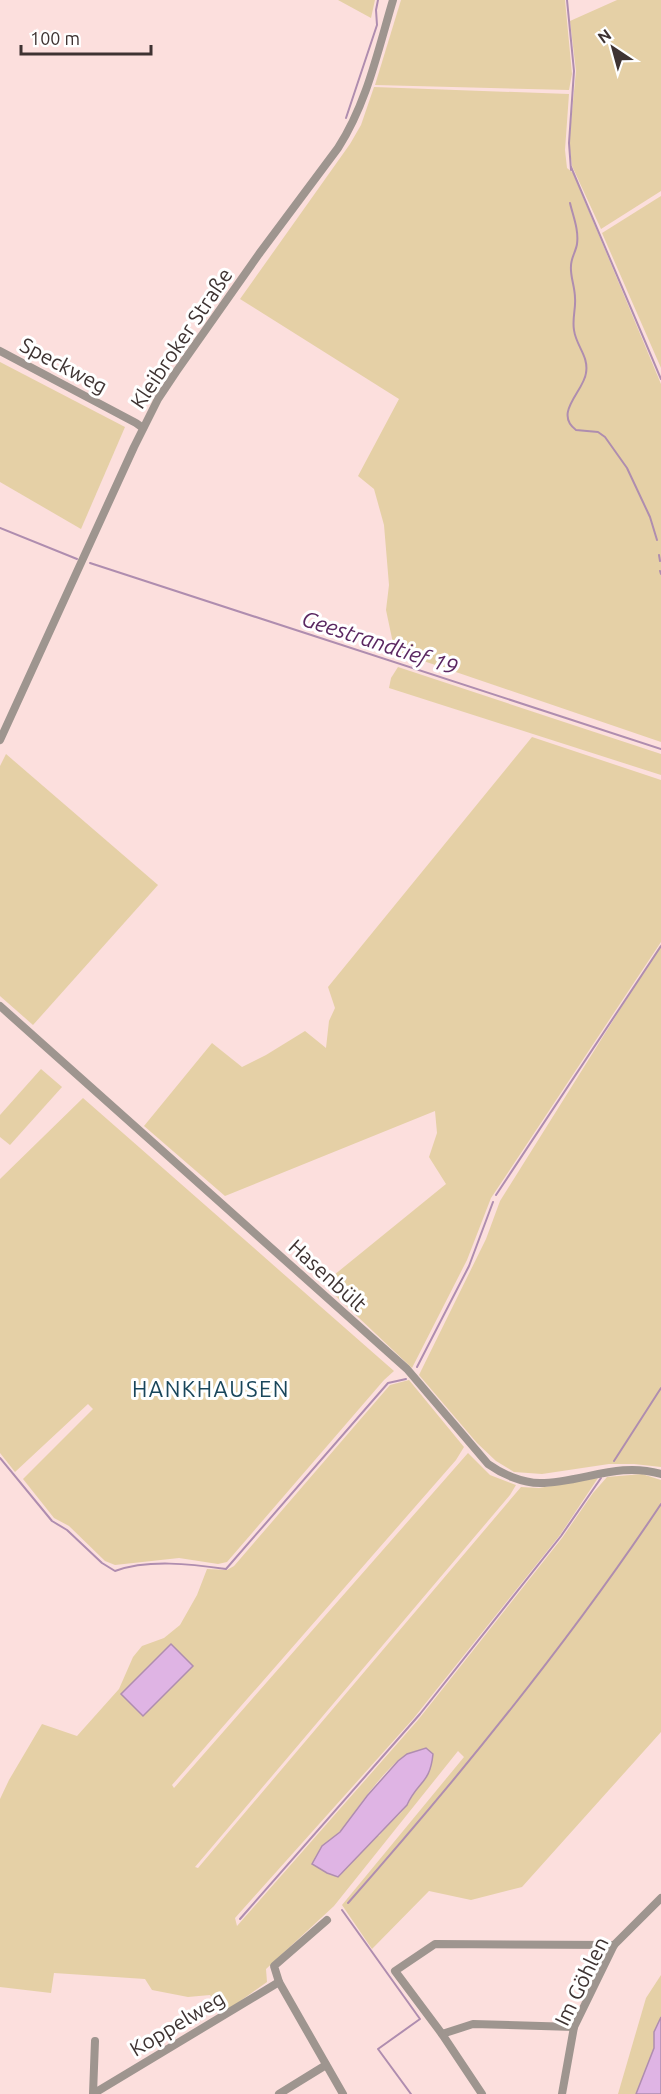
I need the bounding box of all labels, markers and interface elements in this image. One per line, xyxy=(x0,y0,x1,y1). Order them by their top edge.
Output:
scale bar xyxy=(21,18,152,56)
north arrow xyxy=(583,18,643,78)
text: N xyxy=(594,25,614,47)
text: 100 m xyxy=(30,28,80,48)
street label: Kleibroker Straße xyxy=(125,263,237,413)
street label: Speckweg xyxy=(16,332,112,398)
water label: Geestrandtief 19 xyxy=(299,605,461,680)
street label: Hasenbült xyxy=(284,1234,372,1316)
district label: HANKHAUSEN xyxy=(132,1376,290,1401)
street label: Im Göhlen xyxy=(549,1933,613,2029)
street label: Koppelweg xyxy=(125,1985,229,2061)

